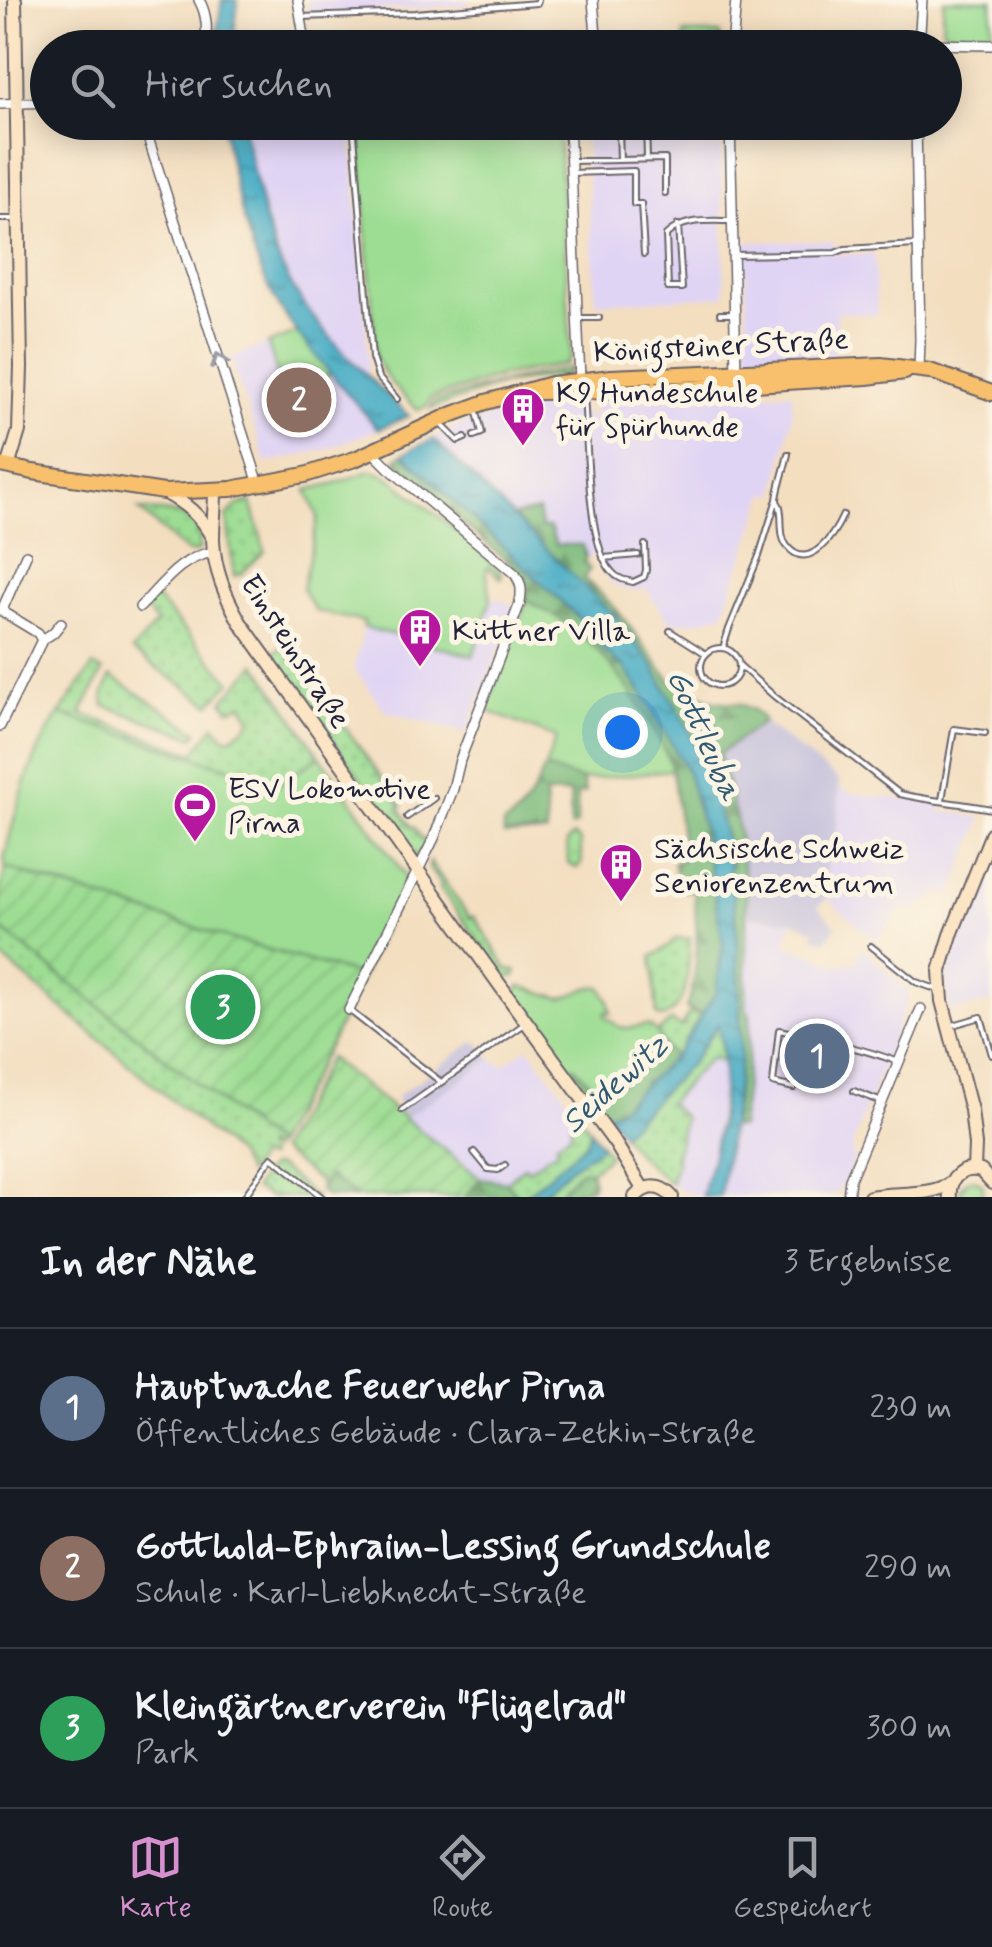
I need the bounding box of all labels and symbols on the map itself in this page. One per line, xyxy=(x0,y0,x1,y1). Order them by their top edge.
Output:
street label: Königsteiner Straße xyxy=(593,320,850,376)
one-way arrow xyxy=(210,353,230,370)
pin: 2 xyxy=(266,362,332,438)
place label: K9 Hundeschule für Spürhunde xyxy=(556,374,758,447)
building icon: K9 Hundeschule für Spürhunde xyxy=(500,386,546,447)
street label: Einsteinstraße xyxy=(230,567,359,736)
building icon: Küttner Villa xyxy=(397,607,443,668)
place label: Küttner Villa xyxy=(452,612,631,651)
water label: Gottleuba xyxy=(656,663,751,808)
your location xyxy=(597,707,648,758)
place label: ESV Lokomotive Pirna xyxy=(228,770,431,843)
sports icon: ESV Lokomotive Pirna xyxy=(172,782,218,843)
place label: Sächsische Schweiz Seniorenzentrum xyxy=(654,830,904,903)
building icon: Sächsische Schweiz Seniorenzentrum xyxy=(598,842,644,903)
pin: 3 xyxy=(190,970,256,1044)
pin: 1 xyxy=(784,1018,850,1094)
water label: Seidewitz xyxy=(553,1025,678,1143)

